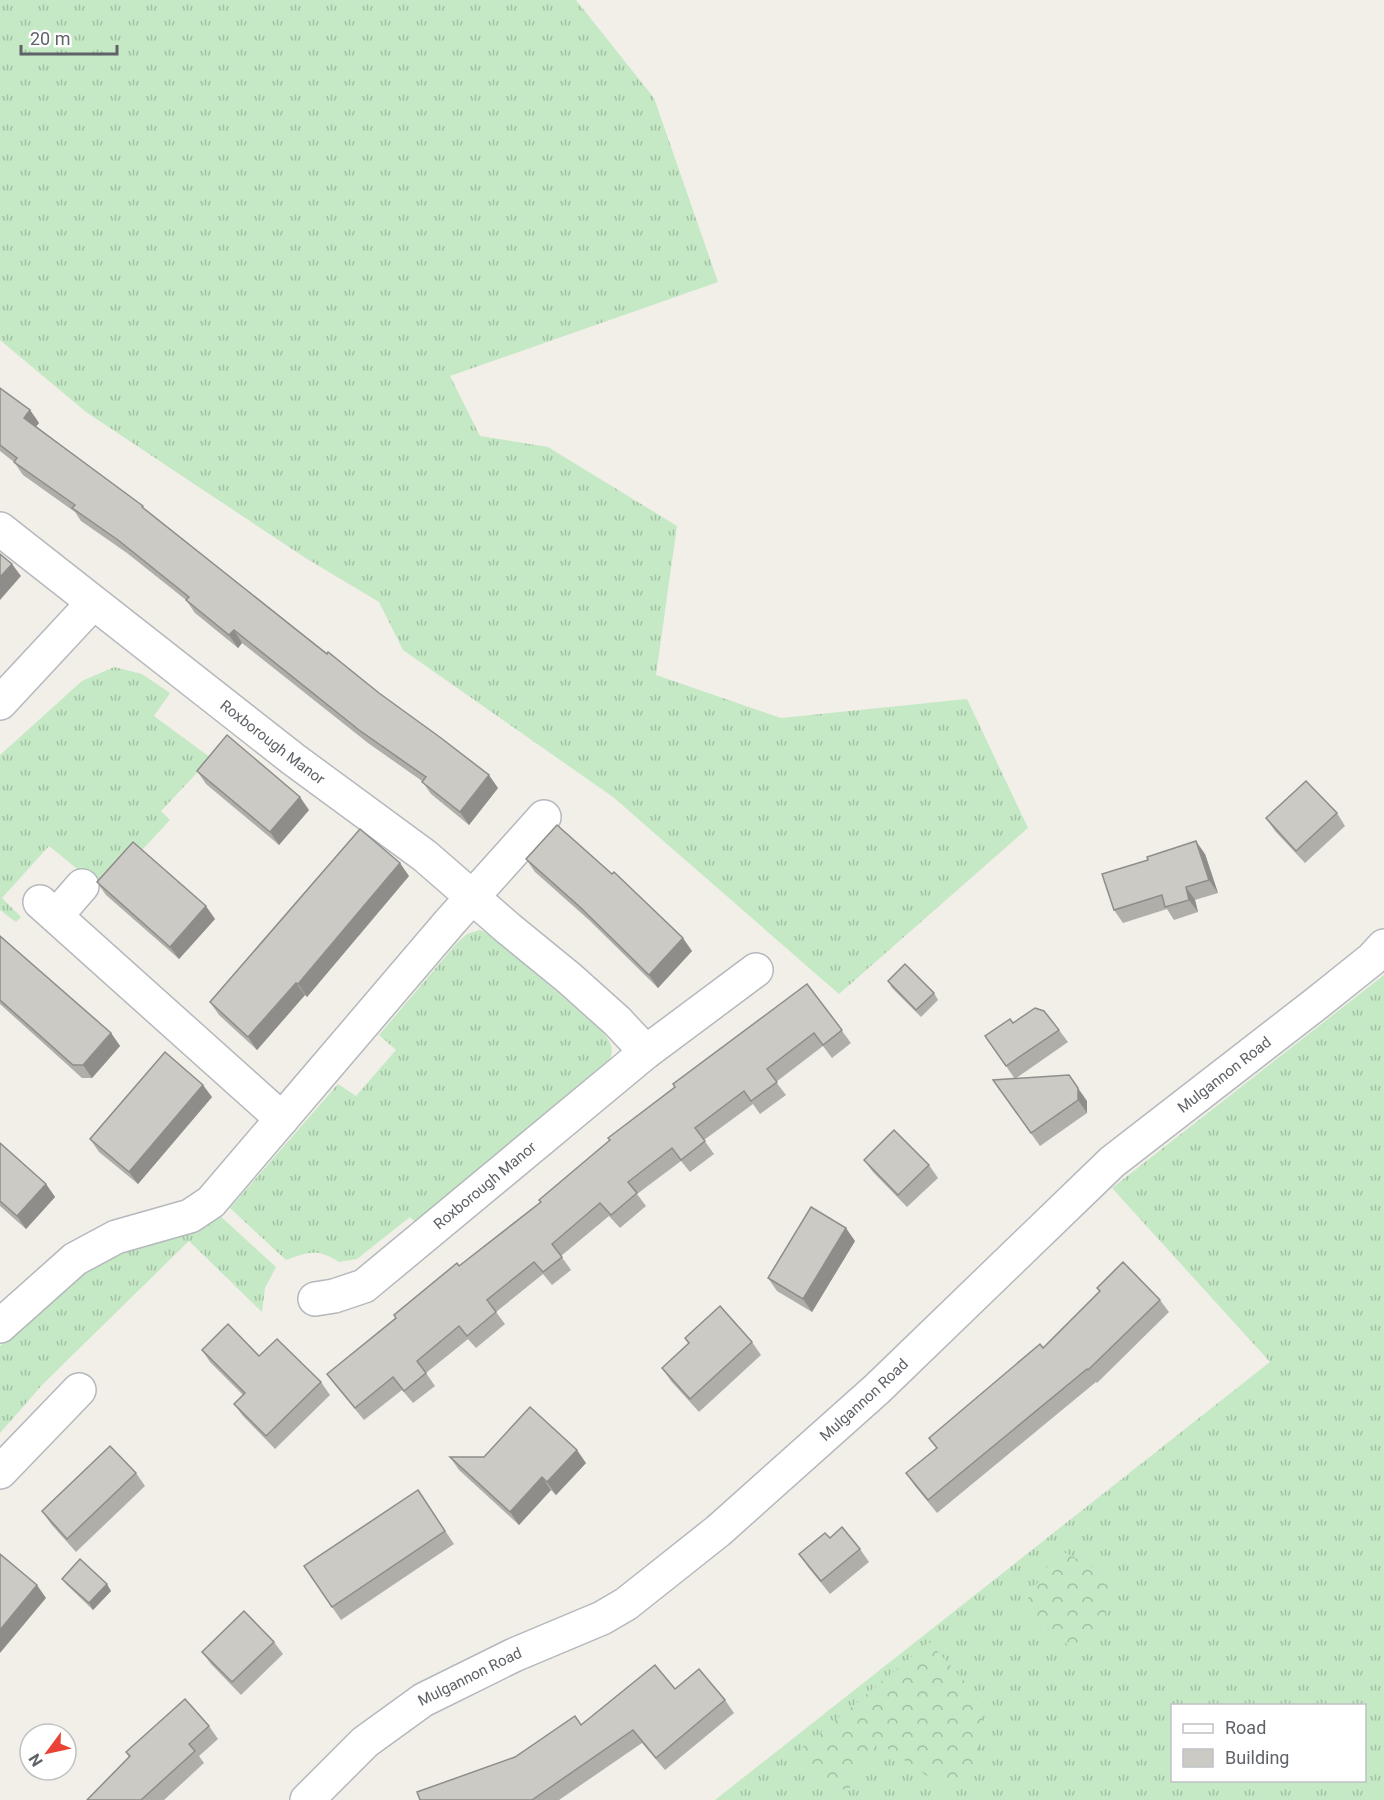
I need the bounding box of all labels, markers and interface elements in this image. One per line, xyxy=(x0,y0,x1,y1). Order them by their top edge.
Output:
scale bar xyxy=(21,18,117,56)
text: 20 m xyxy=(30,28,70,49)
street label: Roxborough Manor xyxy=(216,696,328,788)
street label: Mulgannon Road xyxy=(1174,1033,1275,1117)
street label: Roxborough Manor xyxy=(430,1138,540,1233)
street label: Mulgannon Road xyxy=(816,1355,912,1445)
street label: Mulgannon Road xyxy=(415,1644,524,1710)
legend xyxy=(1171,1704,1366,1782)
text: Road xyxy=(1225,1717,1266,1738)
north arrow xyxy=(18,1722,78,1782)
text: Building xyxy=(1225,1747,1289,1768)
text: N xyxy=(25,1750,47,1770)

